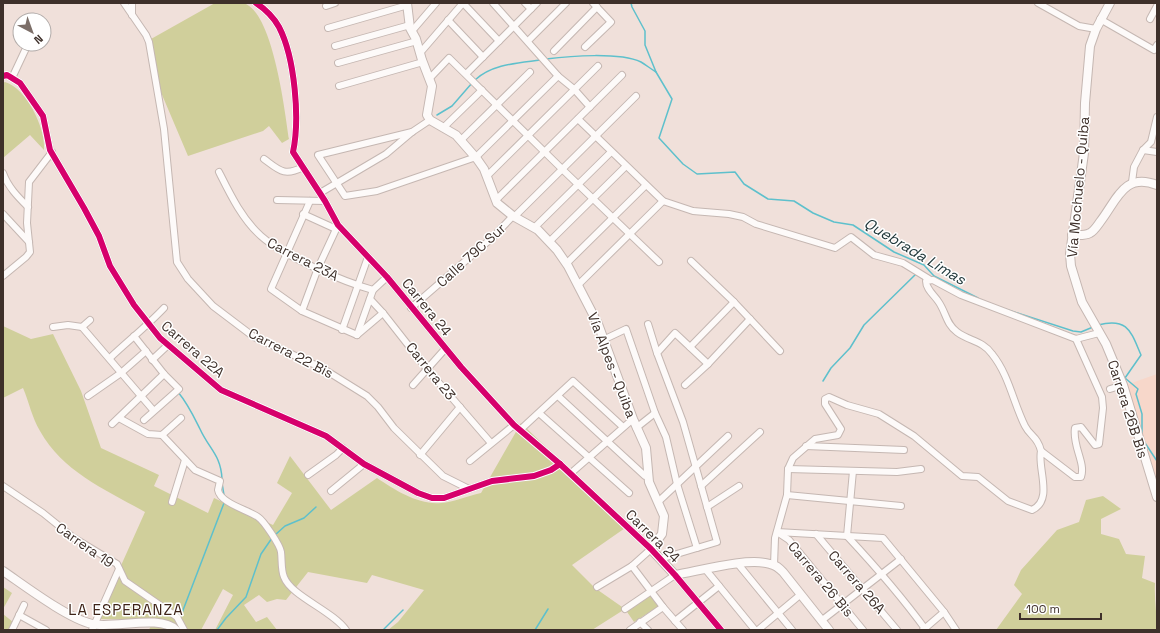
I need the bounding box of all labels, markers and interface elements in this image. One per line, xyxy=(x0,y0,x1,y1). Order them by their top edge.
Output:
north arrow xyxy=(12,12,52,52)
text: N xyxy=(31,32,46,47)
street label: Vía Mochuelo - Quiba xyxy=(1063,116,1093,258)
water label: Quebrada Limas xyxy=(861,213,970,289)
street label: Calle 79C Sur xyxy=(433,219,509,291)
street label: Carrera 23A xyxy=(264,233,342,285)
street label: Carrera 24 xyxy=(398,274,456,340)
street label: Vía Alpes - Quiba xyxy=(584,310,640,420)
street label: Carrera 22A xyxy=(158,317,228,382)
street label: Carrera 22 Bis xyxy=(246,324,336,382)
street label: Carrera 23 xyxy=(402,338,460,404)
street label: Carrera 26B Bis xyxy=(1104,358,1152,460)
street label: Carrera 24 xyxy=(622,506,684,567)
street label: Carrera 19 xyxy=(52,518,118,572)
street label: Carrera 26 Bis xyxy=(784,538,858,620)
street label: Carrera 26A xyxy=(825,547,890,618)
scale bar xyxy=(1020,595,1101,621)
district label: LA ESPERANZA xyxy=(68,600,184,619)
text: 100 m xyxy=(1026,601,1060,617)

